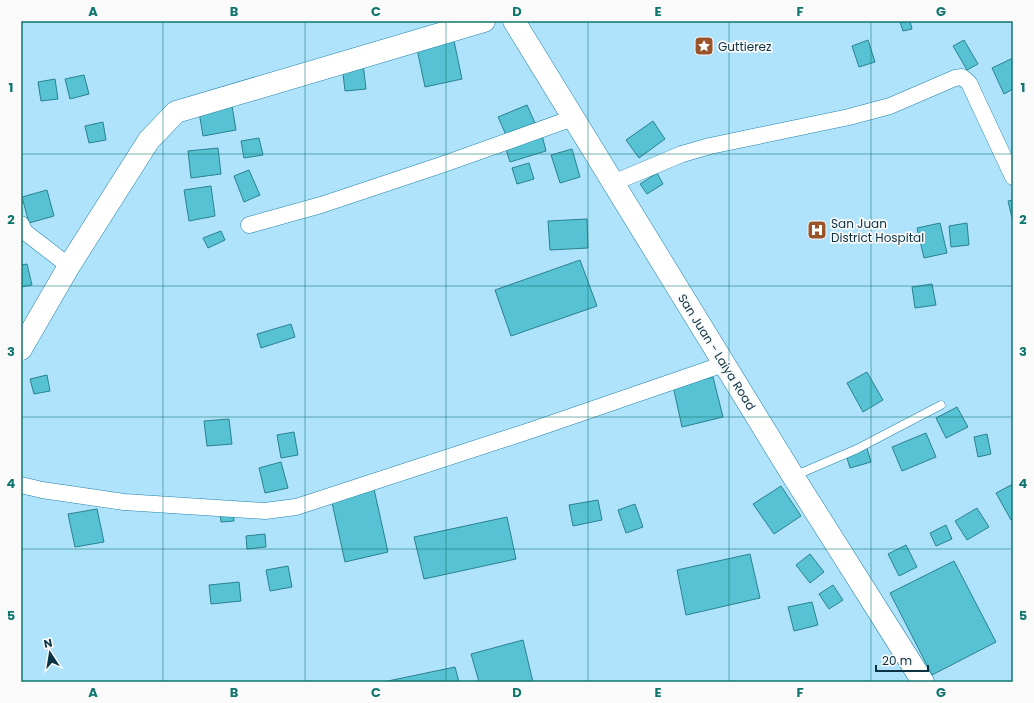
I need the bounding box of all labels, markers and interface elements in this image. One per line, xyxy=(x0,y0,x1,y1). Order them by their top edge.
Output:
text: A xyxy=(88,2,98,21)
text: B xyxy=(230,2,239,21)
text: C xyxy=(371,2,381,21)
text: D xyxy=(512,2,522,21)
text: E xyxy=(654,2,662,21)
text: F xyxy=(796,2,804,21)
text: G xyxy=(936,2,946,21)
place icon: Guttierez xyxy=(693,35,715,57)
place label: Guttierez xyxy=(718,38,772,55)
text: 1 xyxy=(9,78,13,97)
text: 1 xyxy=(1021,78,1025,97)
text: 2 xyxy=(7,210,15,229)
text: 2 xyxy=(1019,210,1027,229)
place label: San Juan District Hospital xyxy=(831,215,924,246)
hospital icon: San Juan District Hospital xyxy=(806,219,828,241)
street label: San Juan - Laiya Road xyxy=(674,290,760,414)
text: 3 xyxy=(7,342,15,361)
text: 3 xyxy=(1019,342,1027,361)
text: 4 xyxy=(7,474,16,493)
text: 4 xyxy=(1019,474,1028,493)
text: 5 xyxy=(7,606,15,625)
text: 5 xyxy=(1019,606,1027,625)
north arrow xyxy=(30,633,70,673)
text: N xyxy=(42,635,54,652)
scale bar xyxy=(876,647,928,673)
text: 20 m xyxy=(882,652,912,669)
text: A xyxy=(88,683,98,702)
text: B xyxy=(230,683,239,702)
text: C xyxy=(371,683,381,702)
text: D xyxy=(512,683,522,702)
text: E xyxy=(654,683,662,702)
text: F xyxy=(796,683,804,702)
text: G xyxy=(936,683,946,702)

